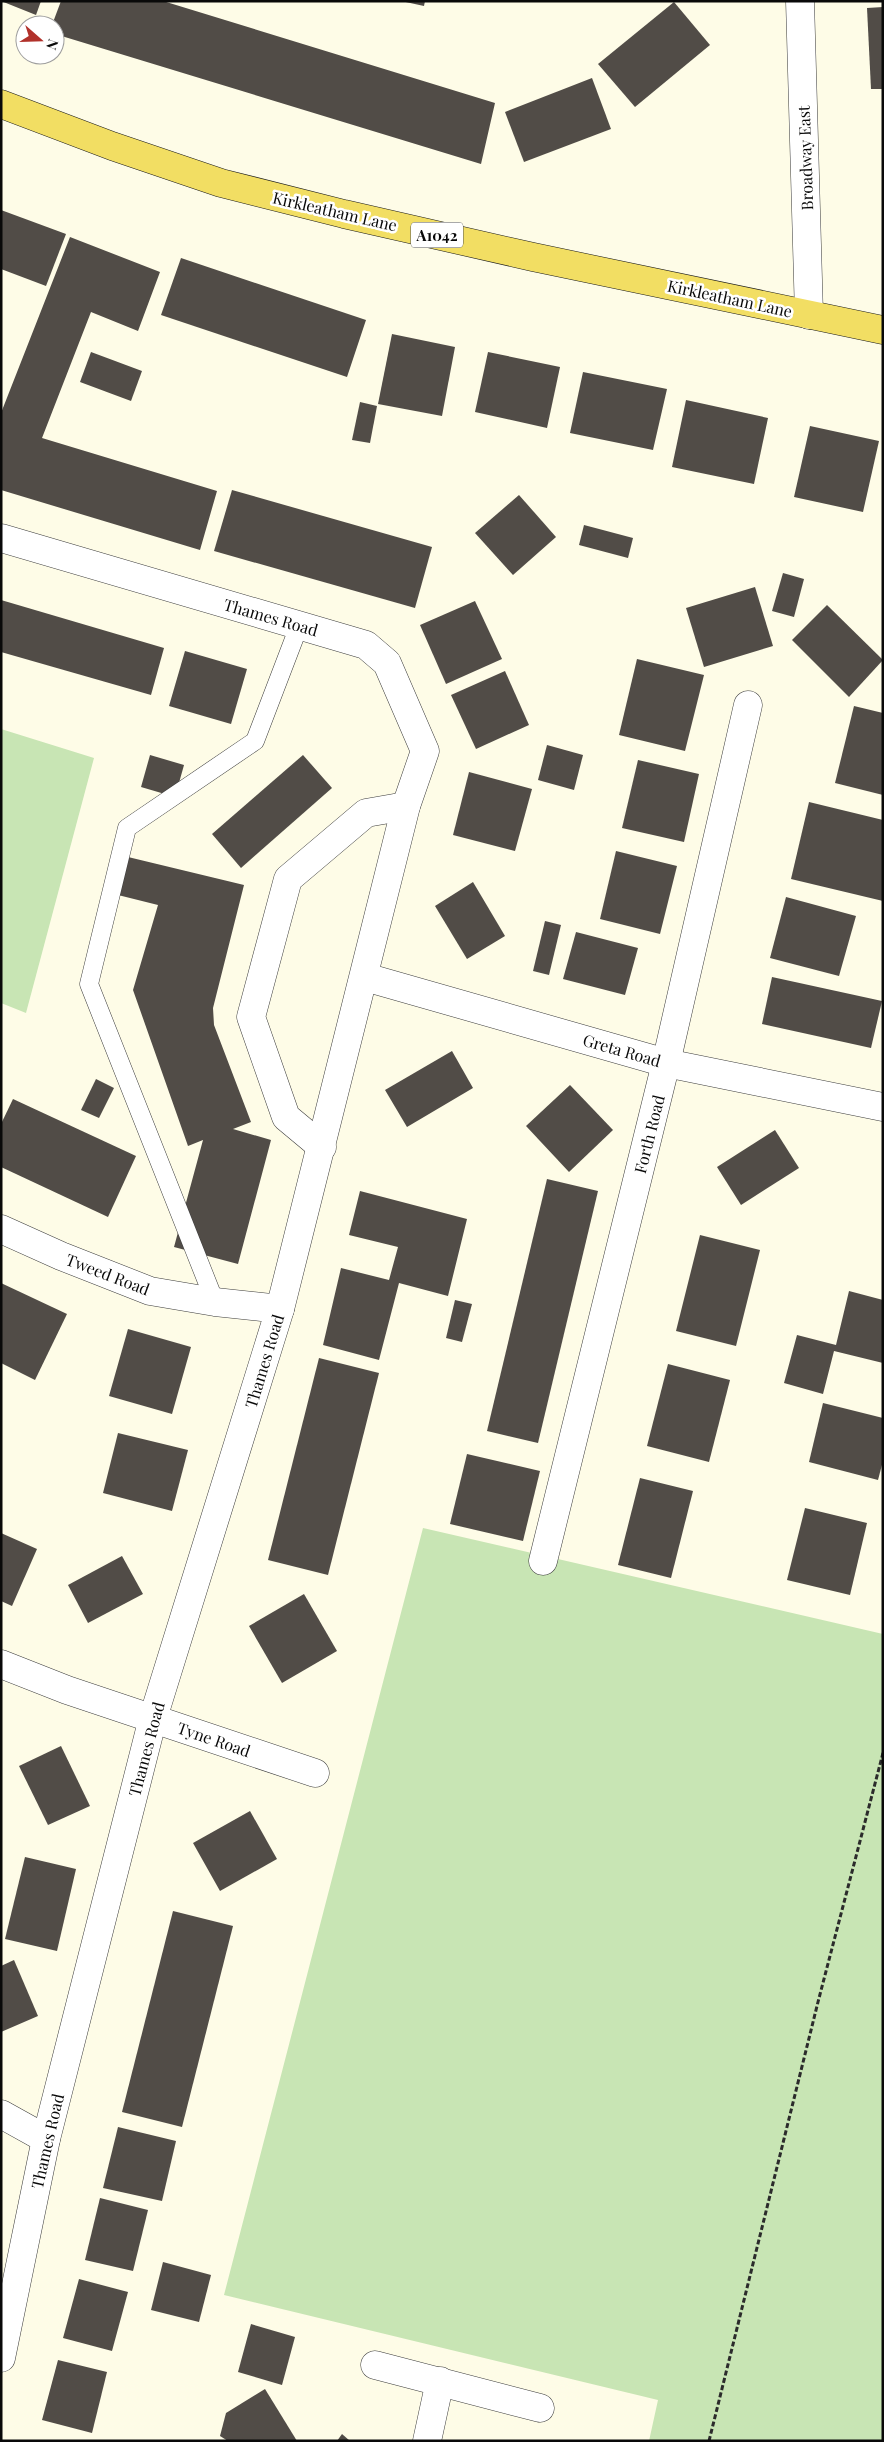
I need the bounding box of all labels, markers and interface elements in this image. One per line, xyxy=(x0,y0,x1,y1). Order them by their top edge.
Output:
north arrow xyxy=(15,15,65,65)
text: N xyxy=(42,37,63,53)
street label: Broadway East xyxy=(793,105,817,211)
street label: Kirkleatham Lane xyxy=(271,186,399,236)
road number: A1042 xyxy=(411,222,463,248)
street label: Kirkleatham Lane xyxy=(666,275,794,321)
street label: Thames Road xyxy=(221,594,321,640)
street label: Greta Road xyxy=(581,1029,663,1071)
street label: Forth Road xyxy=(629,1093,669,1175)
street label: Tweed Road xyxy=(63,1248,153,1300)
street label: Thames Road xyxy=(240,1312,288,1410)
street label: Thames Road xyxy=(123,1699,169,1799)
street label: Tyne Road xyxy=(175,1717,253,1761)
street label: Thames Road xyxy=(26,2091,68,2191)

